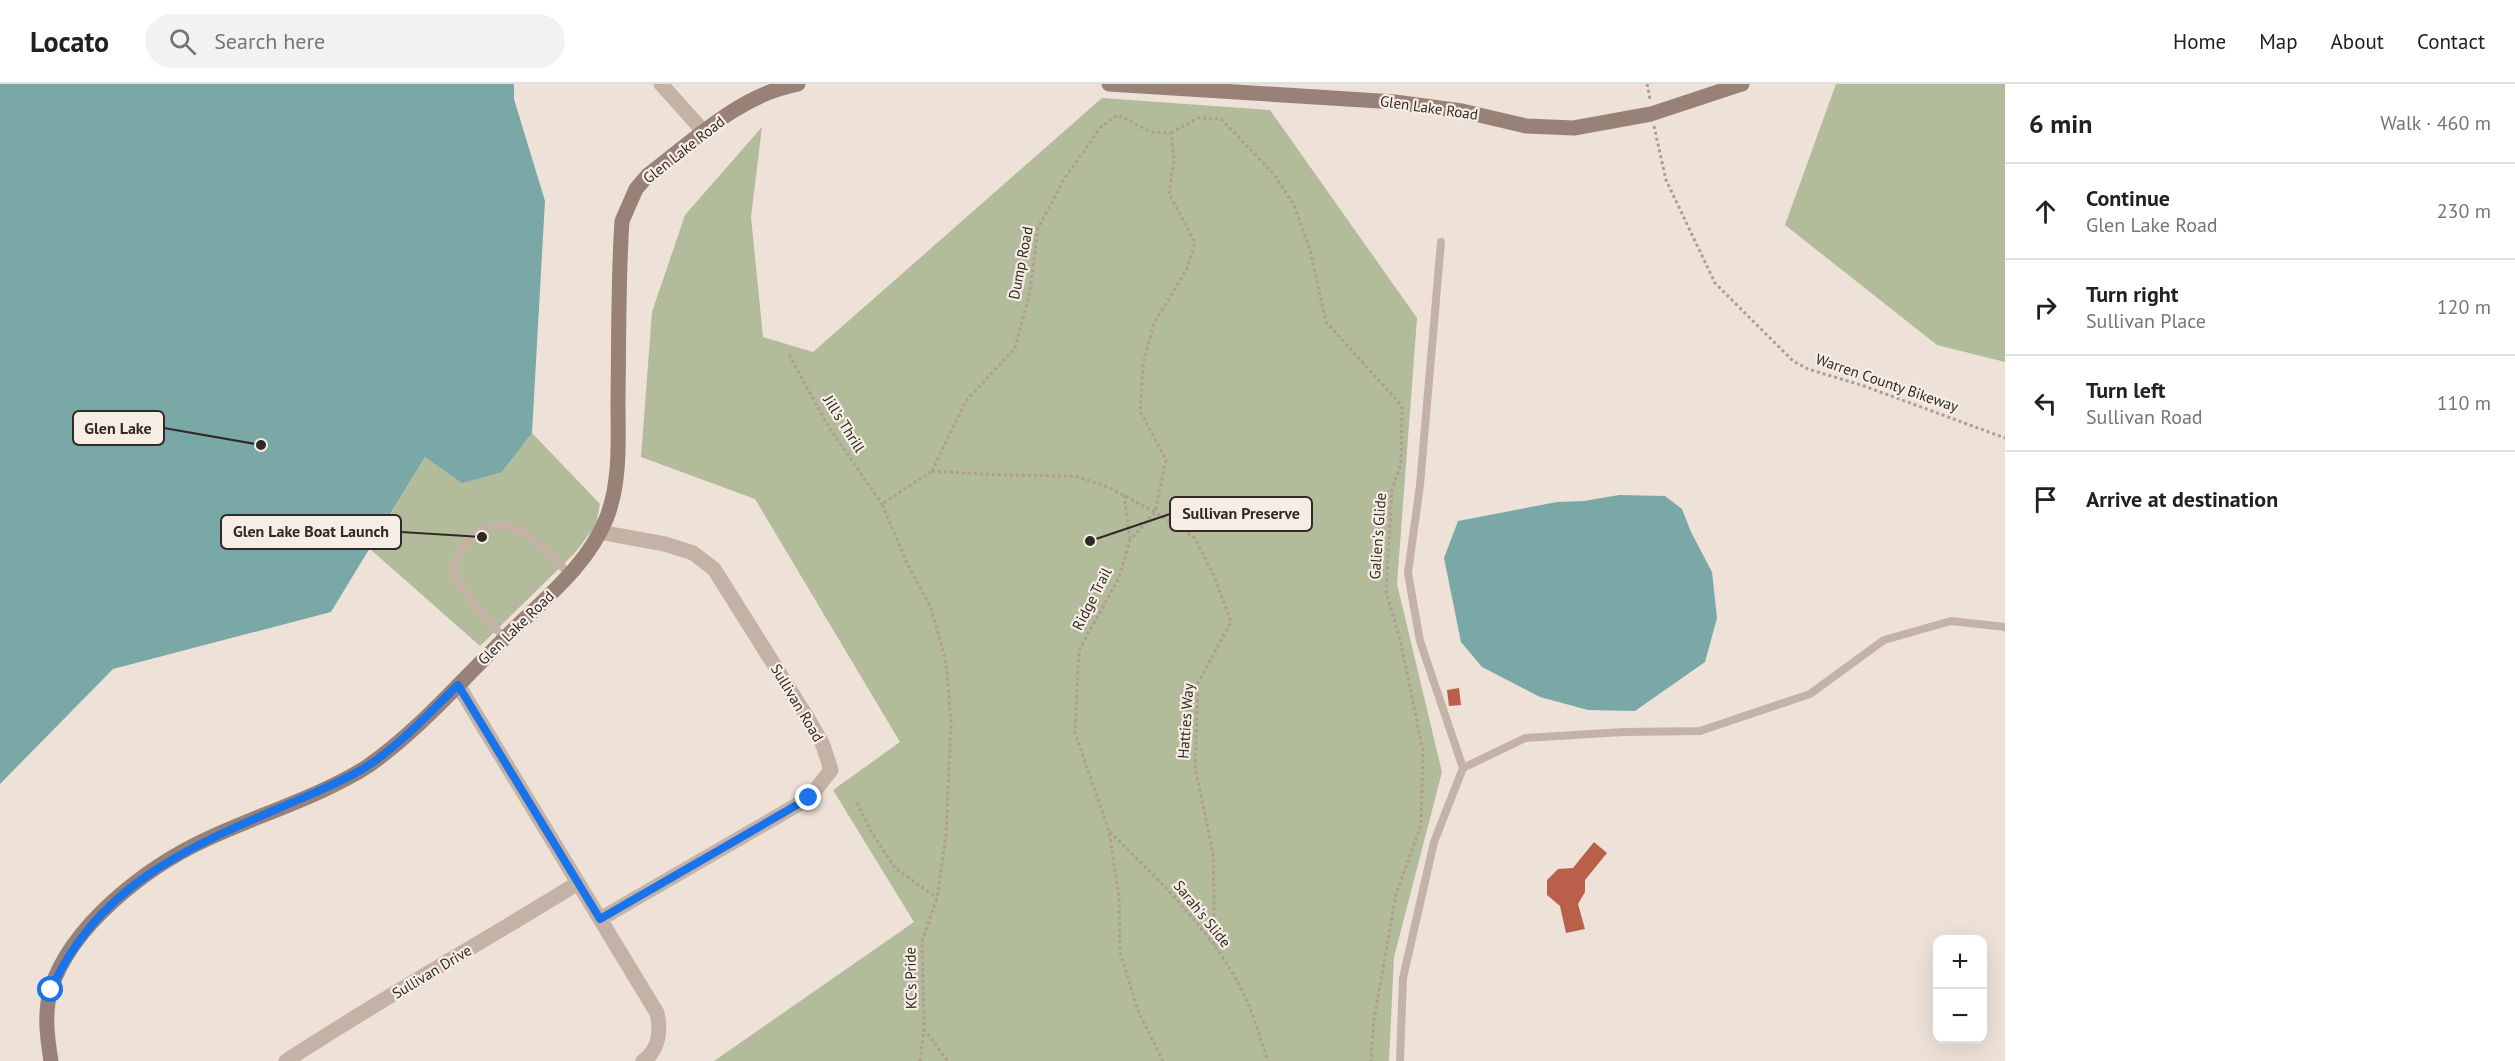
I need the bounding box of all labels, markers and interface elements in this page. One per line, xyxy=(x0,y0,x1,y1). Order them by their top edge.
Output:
search box xyxy=(145,14,565,68)
text: Locato xyxy=(30,23,109,60)
icon: search xyxy=(166,25,199,58)
text: Search here xyxy=(214,27,325,55)
text: Home xyxy=(2173,28,2226,55)
text: Map xyxy=(2259,28,2298,55)
text: About xyxy=(2331,28,2384,55)
text: Contact xyxy=(2417,28,2485,55)
street label: Glen Lake Road xyxy=(1379,91,1479,124)
text: 6 min xyxy=(2029,107,2092,140)
text: Walk · 460 m xyxy=(2380,110,2491,136)
street label: Glen Lake Road xyxy=(639,112,728,187)
text: Continue xyxy=(2086,184,2170,212)
icon: ahead xyxy=(2029,195,2062,228)
text: 230 m xyxy=(2437,198,2491,224)
text: Glen Lake Road xyxy=(2086,212,2218,238)
street label: Dump Road xyxy=(1004,225,1037,301)
text: Turn right xyxy=(2086,280,2178,308)
icon: right xyxy=(2029,291,2062,324)
text: 120 m xyxy=(2437,294,2491,320)
text: Sullivan Place xyxy=(2086,308,2206,334)
street label: Warren County Bikeway xyxy=(1813,349,1961,416)
text: Turn left xyxy=(2086,376,2166,404)
icon: left xyxy=(2029,387,2062,420)
text: 110 m xyxy=(2437,390,2491,416)
street label: Jill's Thrill xyxy=(819,391,870,456)
text: Sullivan Road xyxy=(2086,404,2203,430)
callout: Glen Lake xyxy=(73,411,164,445)
text: Glen Lake xyxy=(84,418,152,438)
icon: arrive xyxy=(2029,483,2062,516)
text: Arrive at destination xyxy=(2086,485,2278,513)
street label: Galien's Glide xyxy=(1365,492,1390,580)
callout: Sullivan Preserve xyxy=(1170,497,1312,531)
text: Sullivan Preserve xyxy=(1182,503,1300,523)
callout: Glen Lake Boat Launch xyxy=(221,515,401,549)
text: Glen Lake Boat Launch xyxy=(233,521,389,541)
street label: Ridge Trail xyxy=(1068,564,1116,633)
street label: Glen Lake Road xyxy=(474,587,558,669)
street label: Sullivan Road xyxy=(767,660,828,745)
street label: Hatties Way xyxy=(1173,683,1198,759)
route end xyxy=(795,784,821,810)
street label: Sarah's Slide xyxy=(1170,876,1235,951)
map controls xyxy=(1933,935,1987,1043)
button: + xyxy=(1933,935,1987,989)
street label: Sullivan Drive xyxy=(389,940,475,1003)
street label: KC's Pride xyxy=(900,947,921,1009)
route start xyxy=(37,976,63,1002)
button: − xyxy=(1933,989,1987,1043)

